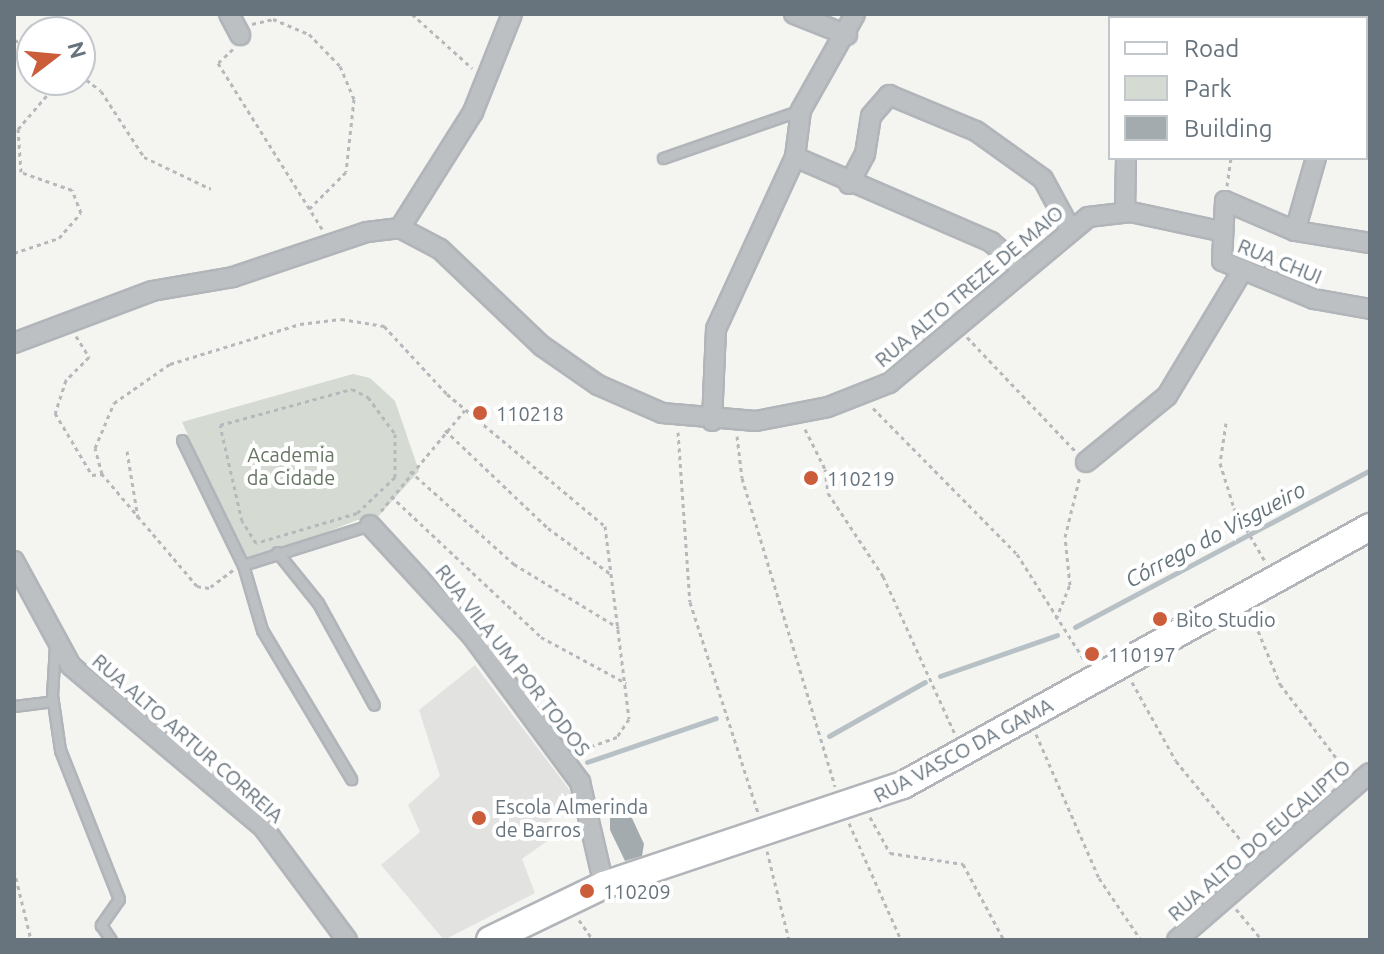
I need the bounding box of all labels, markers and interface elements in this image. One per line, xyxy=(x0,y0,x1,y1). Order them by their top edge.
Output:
north arrow xyxy=(16,16,96,96)
legend xyxy=(1108,16,1368,160)
text: Road xyxy=(1184,35,1239,62)
text: N xyxy=(63,38,92,61)
text: Park xyxy=(1184,75,1232,102)
text: Building xyxy=(1184,115,1272,142)
street label: RUA ALTO TREZE DE MAIO xyxy=(870,200,1068,372)
street label: RUA CHUI xyxy=(1234,233,1326,289)
place label: 110218 xyxy=(496,401,564,425)
marker: 110218 xyxy=(471,404,489,422)
park label: Academia da Cidade xyxy=(247,443,335,490)
place label: 110219 xyxy=(827,466,895,490)
marker: 110219 xyxy=(802,469,820,487)
water label: Córrego do Visgueiro xyxy=(1120,475,1310,593)
street label: RUA VILA UM POR TODOS xyxy=(431,559,595,761)
place label: Bito Studio xyxy=(1176,607,1276,631)
marker: Bito Studio xyxy=(1151,610,1169,628)
place label: 110197 xyxy=(1108,642,1176,666)
marker: 110197 xyxy=(1083,645,1101,663)
street label: RUA ALTO ARTUR CORREIA xyxy=(88,649,288,827)
street label: RUA VASCO DA GAMA xyxy=(869,693,1057,807)
street label: RUA ALTO DO EUCALIPTO xyxy=(1163,754,1355,926)
place label: Escola Almerinda de Barros xyxy=(495,794,648,841)
marker: Escola Almerinda de Barros xyxy=(470,809,488,827)
place label: 110209 xyxy=(603,879,671,903)
marker: 110209 xyxy=(578,882,596,900)

